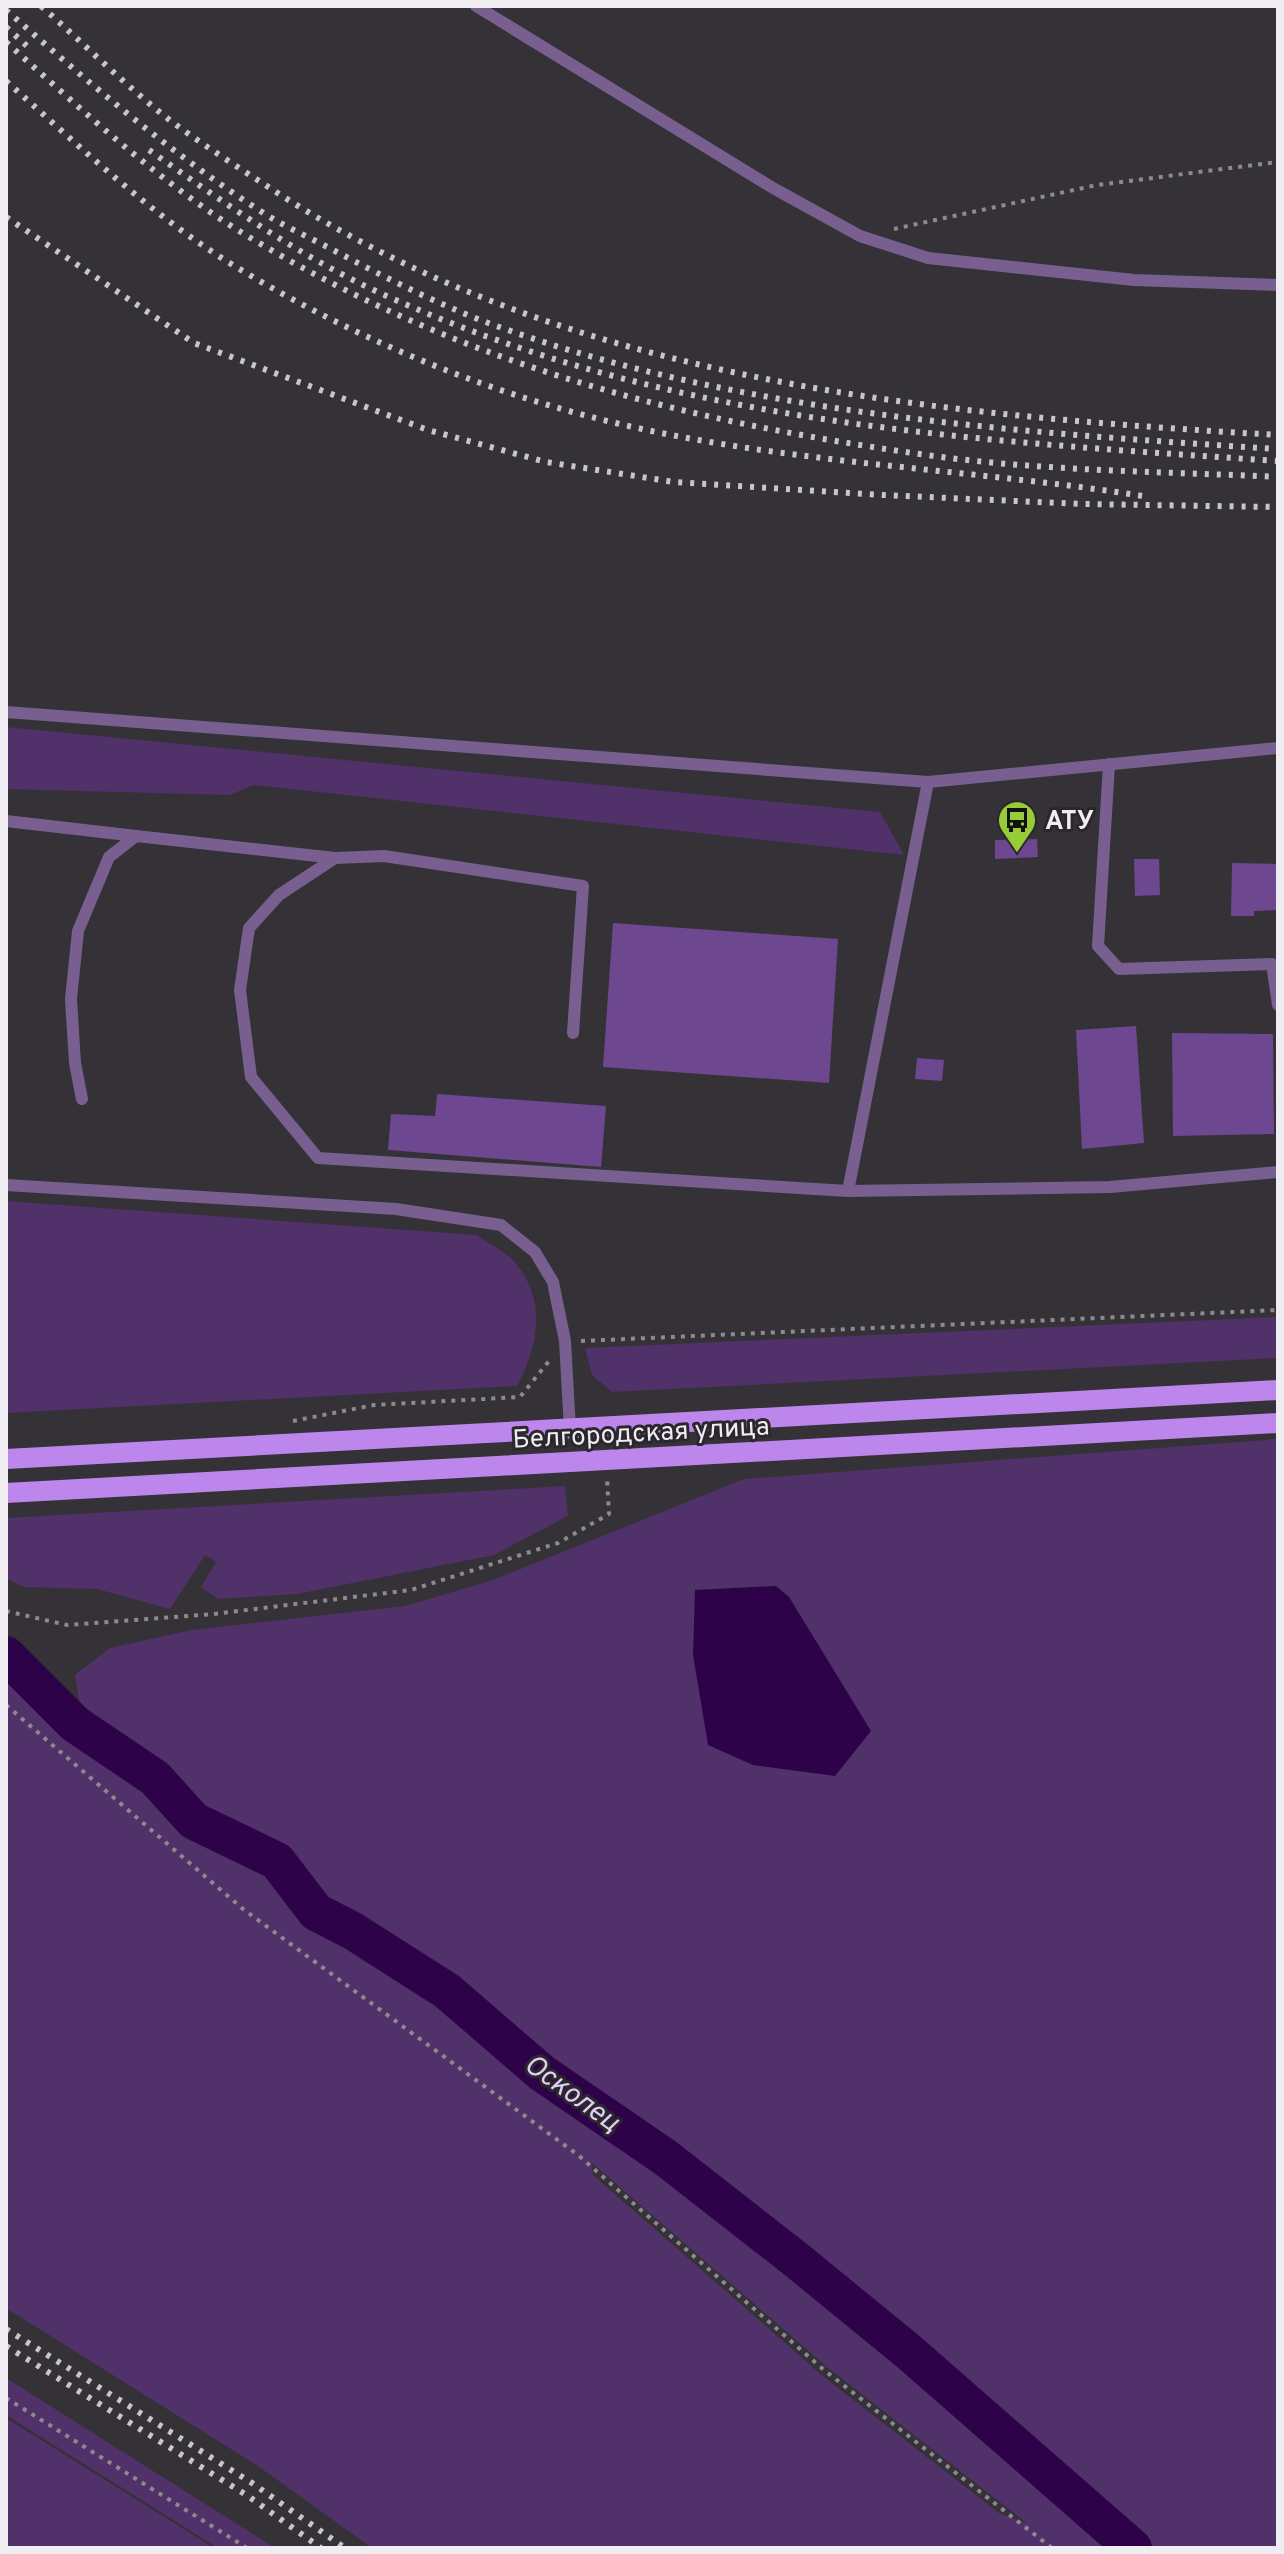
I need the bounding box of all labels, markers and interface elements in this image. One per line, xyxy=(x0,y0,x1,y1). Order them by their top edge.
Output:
bus stop icon: АТУ xyxy=(996,799,1038,854)
place label: АТУ xyxy=(1045,806,1094,839)
street label: Белгородская улица xyxy=(512,1411,770,1458)
water label: Осколец xyxy=(516,2047,627,2141)

